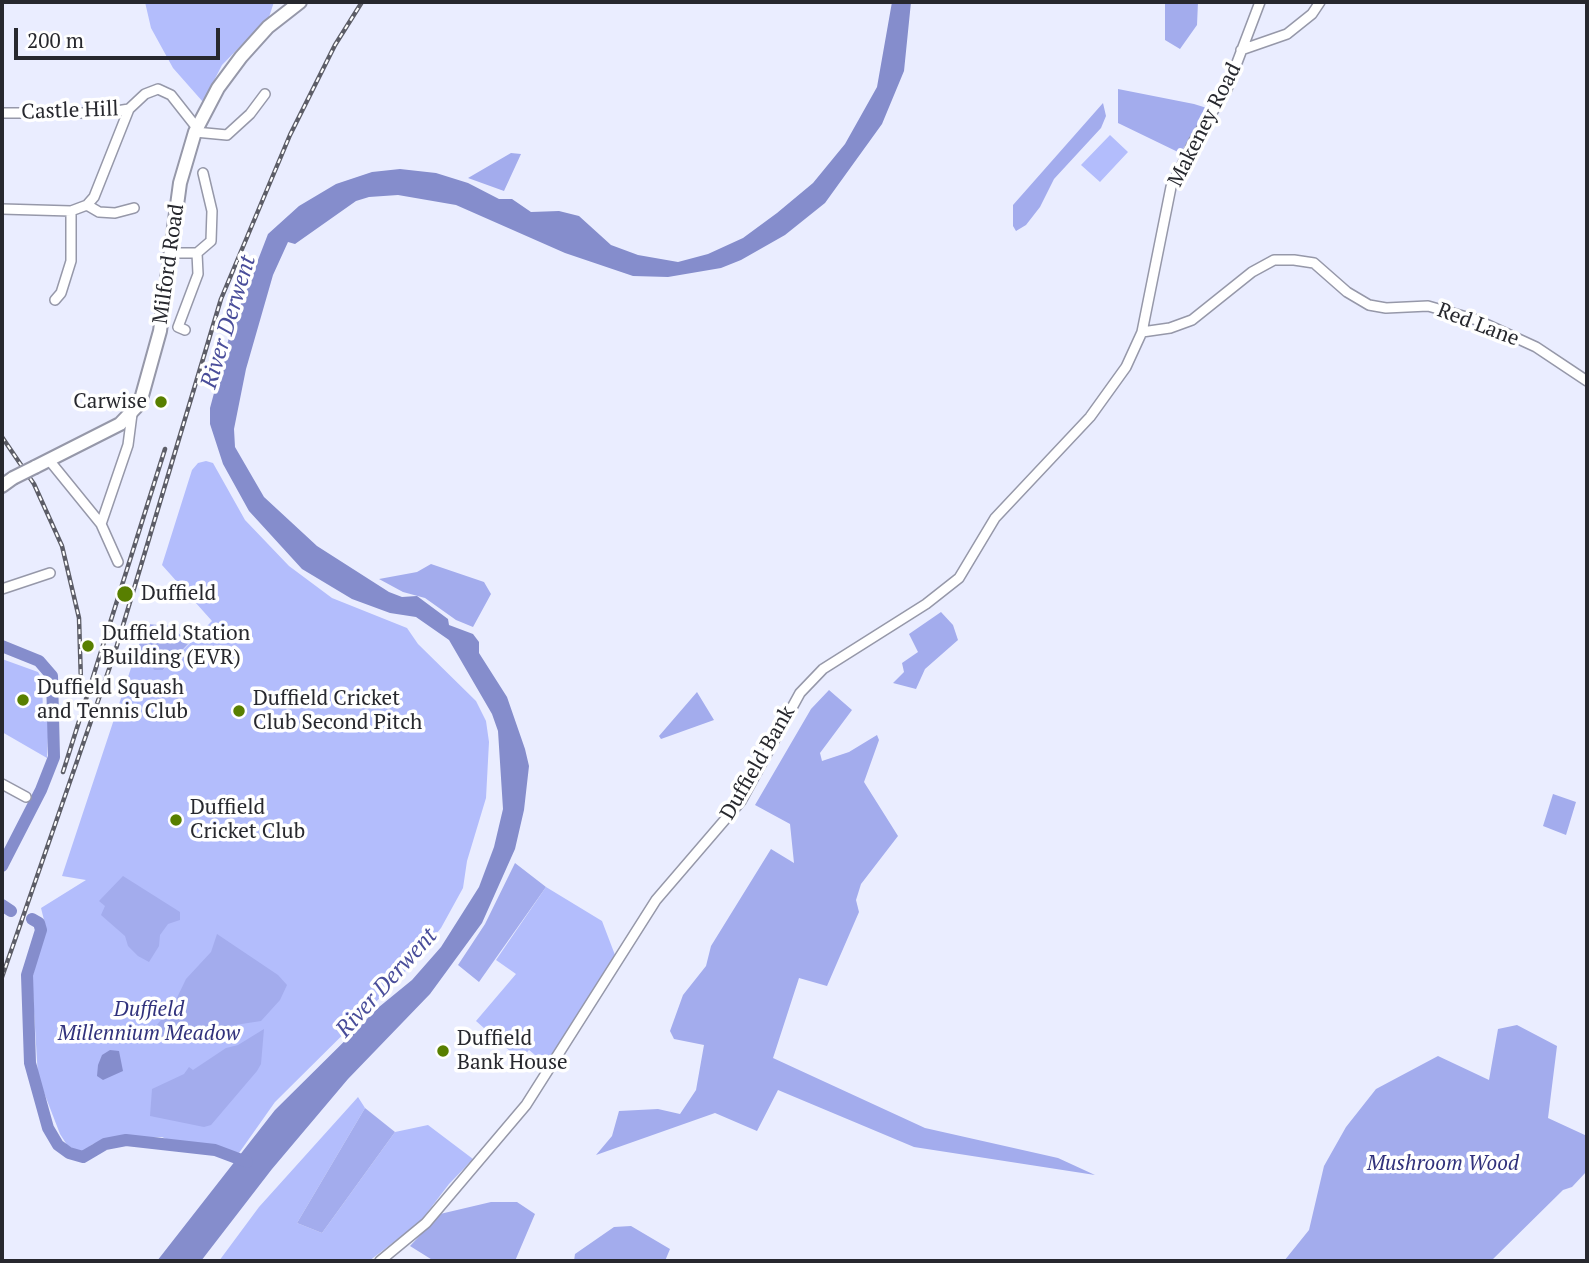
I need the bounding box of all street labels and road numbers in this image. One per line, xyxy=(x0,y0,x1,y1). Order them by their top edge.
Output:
street label: Makeney Road xyxy=(1163,59,1247,191)
street label: Castle Hill xyxy=(21,97,119,125)
street label: Milford Road xyxy=(148,202,190,326)
street label: Red Lane xyxy=(1434,298,1522,352)
street label: Duffield Bank xyxy=(715,702,801,824)

